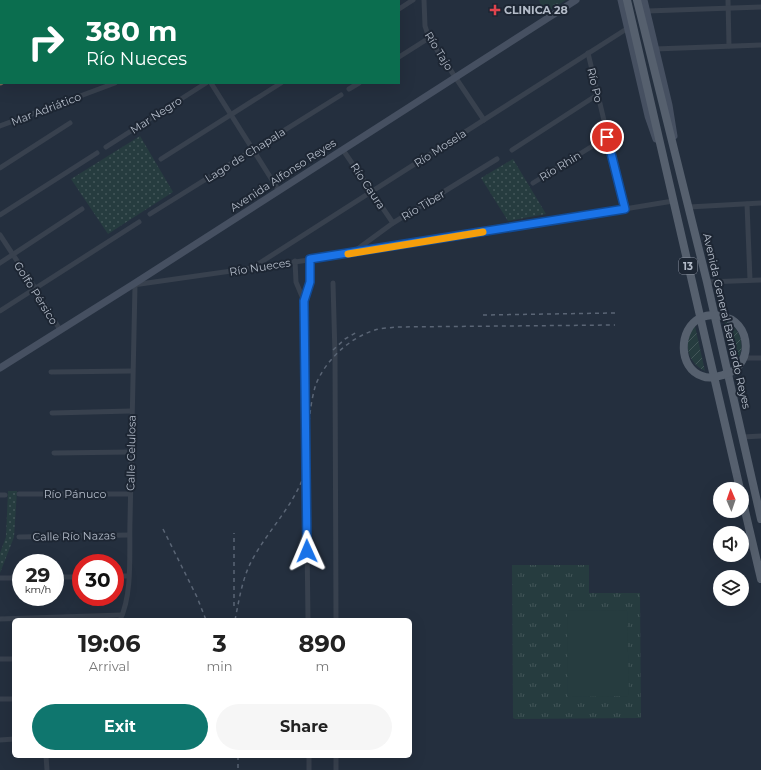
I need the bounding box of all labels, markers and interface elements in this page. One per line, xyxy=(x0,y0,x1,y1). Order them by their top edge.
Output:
place label: CLINICA 28 xyxy=(504,3,568,17)
marker: CLINICA 28 xyxy=(489,4,501,16)
text: 380 m xyxy=(86,14,177,48)
icon: right xyxy=(20,16,72,68)
street label: Río Tajo xyxy=(422,29,456,73)
text: Río Nueces xyxy=(86,48,187,70)
street label: Río Po xyxy=(584,66,606,104)
street label: Mar Adriático xyxy=(9,89,83,129)
street label: Mar Negro xyxy=(128,93,184,137)
pin xyxy=(590,120,624,154)
street label: Lago de Chapala xyxy=(202,125,288,185)
street label: Río Mosela xyxy=(411,126,469,170)
icon: arrive xyxy=(596,126,618,148)
street label: Avenida Alfonso Reyes xyxy=(227,135,339,215)
street label: Río Rhin xyxy=(536,148,584,184)
street label: Río Caura xyxy=(347,160,389,212)
street label: Río Tiber xyxy=(399,187,447,223)
street label: Avenida General Bernardo Reyes xyxy=(700,232,754,411)
street label: Río Nueces xyxy=(228,255,292,279)
road number: 13 xyxy=(679,258,697,274)
street label: Golfo Pérsico xyxy=(11,259,61,327)
street label: Calle Celulosa xyxy=(123,415,139,491)
north arrow xyxy=(713,482,749,518)
map controls xyxy=(713,482,749,606)
street label: Río Pánuco xyxy=(44,487,106,501)
button: sound xyxy=(713,526,749,562)
street label: Calle Río Nazas xyxy=(32,528,116,544)
position arrow xyxy=(286,530,328,572)
speed limit sign: 30 xyxy=(72,554,124,606)
text: 29 xyxy=(26,563,50,587)
button: layers xyxy=(713,570,749,606)
text: km/h xyxy=(25,583,51,596)
text: 19:06 xyxy=(78,629,141,658)
text: 3 xyxy=(212,629,227,658)
text: 890 xyxy=(299,629,346,658)
text: Arrival xyxy=(89,658,130,674)
text: min xyxy=(207,658,233,674)
text: m xyxy=(315,658,329,674)
button: Exit xyxy=(32,704,208,750)
button: Share xyxy=(216,704,392,750)

